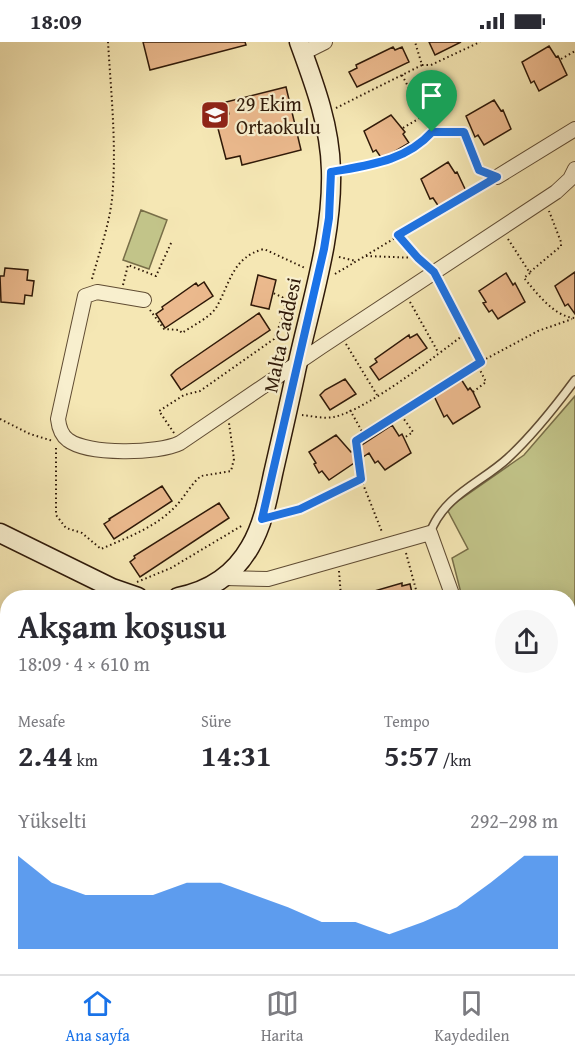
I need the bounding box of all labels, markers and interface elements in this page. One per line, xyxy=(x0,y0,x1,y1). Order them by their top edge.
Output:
text: 18:09 xyxy=(30,5,82,37)
pin xyxy=(406,70,457,132)
icon: arrive xyxy=(415,79,448,112)
place label: 29 Ekim Ortaokulu xyxy=(236,89,321,141)
school or university icon: 29 Ekim Ortaokulu xyxy=(199,99,231,131)
street label: Malta Caddesi xyxy=(255,274,308,395)
text: Akşam koşusu xyxy=(18,602,226,650)
button: share xyxy=(495,610,558,673)
text: 18:09 · 4 × 610 m xyxy=(18,649,150,678)
text: Mesafe xyxy=(18,709,65,733)
text: Süre xyxy=(201,709,231,733)
text: Tempo xyxy=(384,709,430,733)
text: 2.44 xyxy=(18,733,73,777)
text: 14:31 xyxy=(201,733,272,777)
text: 5:57 xyxy=(384,733,439,777)
text: km xyxy=(73,748,98,772)
text: /km xyxy=(439,748,471,772)
text: Yükselti xyxy=(18,806,87,835)
text: 292–298 m xyxy=(470,806,558,835)
tab: Ana sayfa xyxy=(66,987,130,1047)
tab: Harita xyxy=(261,987,303,1047)
tab: Kaydedilen xyxy=(434,987,509,1047)

